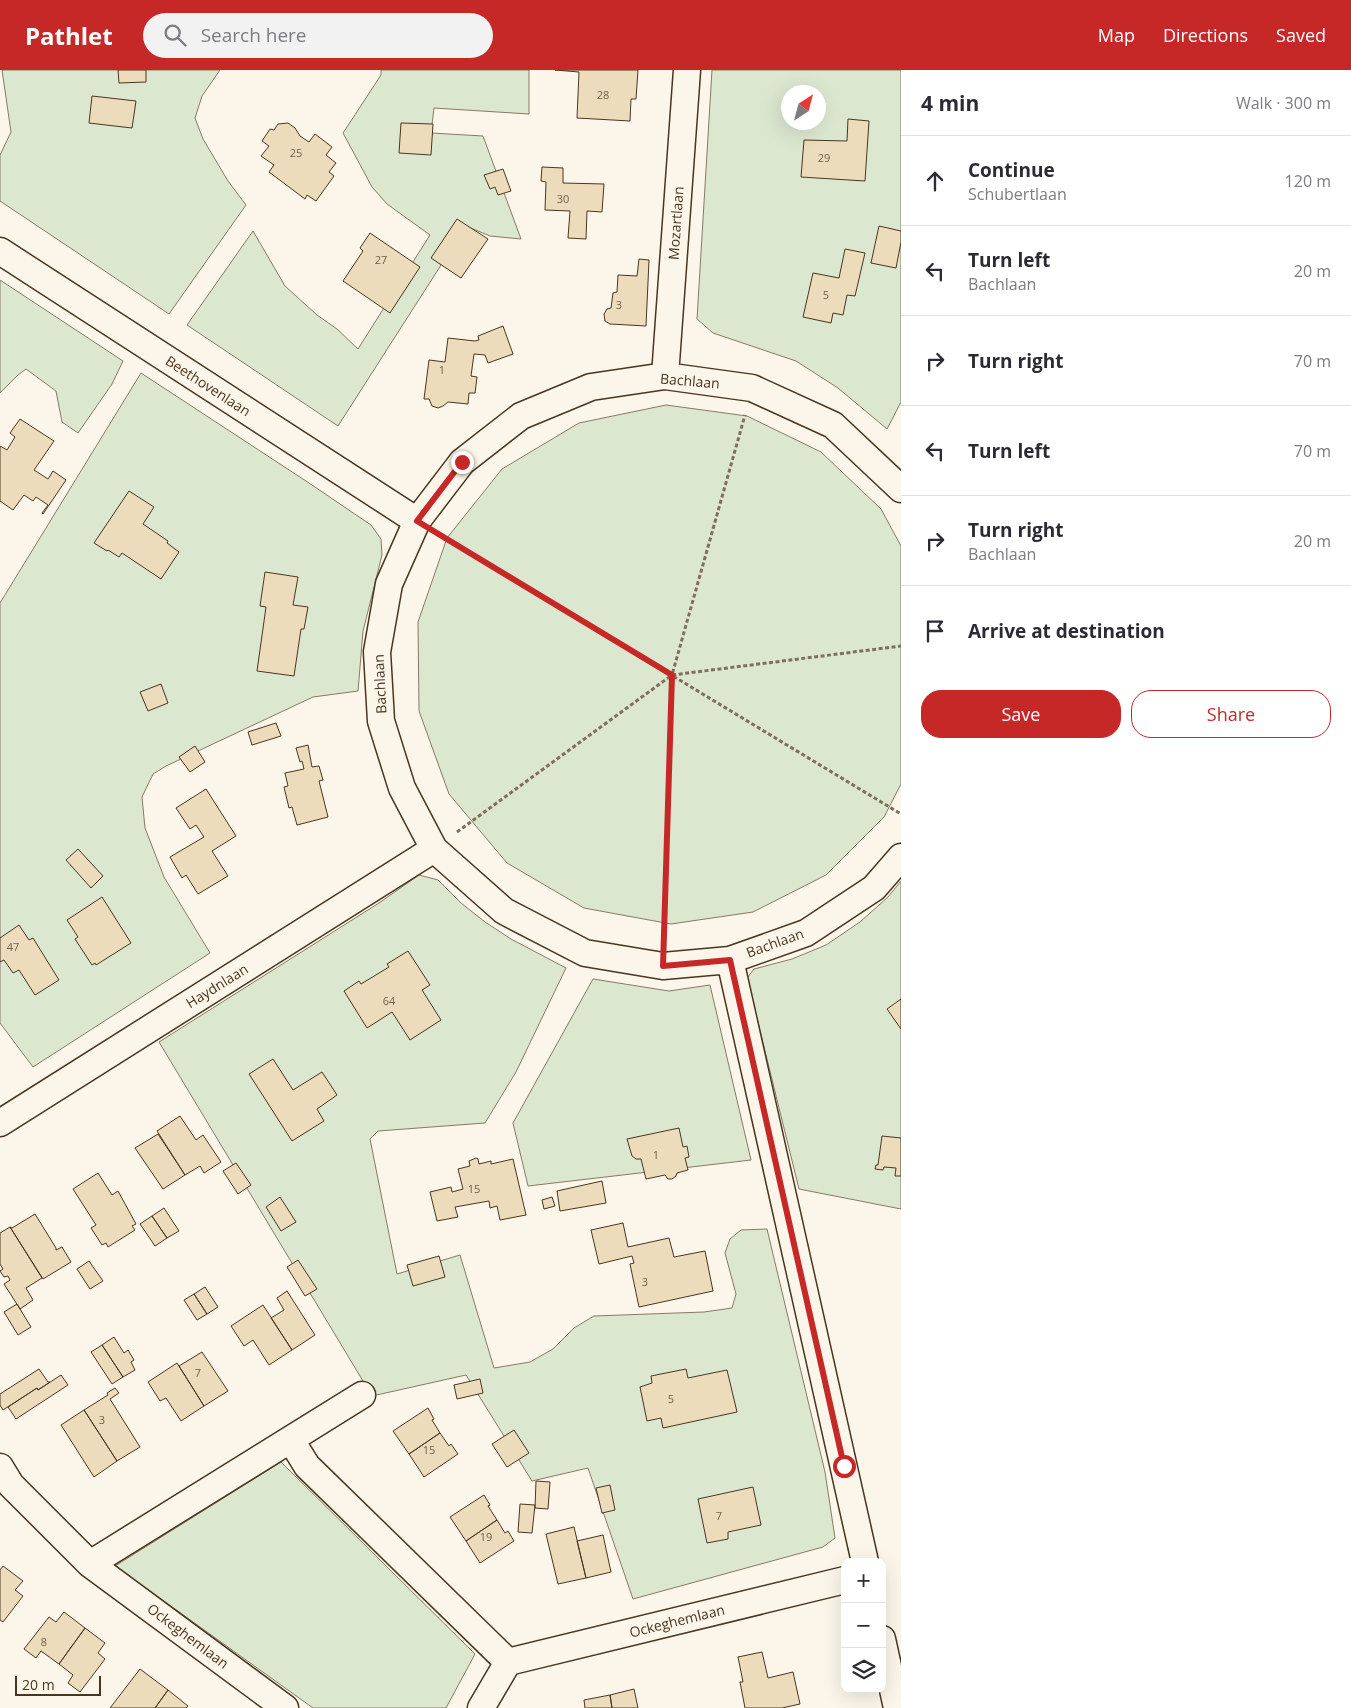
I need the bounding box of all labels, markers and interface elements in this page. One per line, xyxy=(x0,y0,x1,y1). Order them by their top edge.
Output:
search box xyxy=(143,13,493,58)
text: Pathlet xyxy=(25,19,113,52)
icon: search xyxy=(161,21,189,49)
text: Search here xyxy=(201,22,307,48)
text: Map xyxy=(1098,23,1135,47)
text: Directions xyxy=(1163,23,1248,47)
text: Saved xyxy=(1276,23,1326,47)
north arrow xyxy=(781,85,826,130)
house number: 28 xyxy=(597,87,609,102)
text: 4 min xyxy=(921,89,979,117)
text: Walk · 300 m xyxy=(1236,92,1331,114)
house number: 25 xyxy=(290,145,302,160)
house number: 29 xyxy=(818,150,830,165)
text: Continue xyxy=(968,157,1055,183)
icon: ahead xyxy=(921,167,949,195)
text: 120 m xyxy=(1285,170,1331,192)
text: Schubertlaan xyxy=(968,183,1067,205)
street label: Mozartlaan xyxy=(663,186,688,260)
house number: 30 xyxy=(557,191,569,206)
text: Turn left xyxy=(968,247,1050,273)
house number: 27 xyxy=(375,252,387,267)
icon: left xyxy=(921,257,949,285)
text: 20 m xyxy=(1294,260,1331,282)
text: Bachlaan xyxy=(968,273,1036,295)
house number: 5 xyxy=(823,287,829,302)
house number: 3 xyxy=(616,297,622,312)
icon: right xyxy=(921,347,949,375)
text: Turn right xyxy=(968,348,1063,374)
text: 70 m xyxy=(1294,350,1331,372)
street label: Beethovenlaan xyxy=(162,351,254,420)
house number: 1 xyxy=(439,362,445,377)
street label: Bachlaan xyxy=(659,368,721,393)
icon: left xyxy=(921,437,949,465)
text: Turn left xyxy=(968,438,1050,464)
text: 70 m xyxy=(1294,440,1331,462)
route end xyxy=(451,451,474,474)
text: Turn right xyxy=(968,517,1063,543)
icon: right xyxy=(921,527,949,555)
text: 20 m xyxy=(1294,530,1331,552)
text: Bachlaan xyxy=(968,543,1036,565)
icon: arrive xyxy=(921,617,949,645)
text: Arrive at destination xyxy=(968,618,1165,644)
street label: Bachlaan xyxy=(368,654,391,714)
button: Save xyxy=(921,690,1121,738)
button: Share xyxy=(1131,690,1331,738)
street label: Bachlaan xyxy=(743,923,806,962)
house number: 47 xyxy=(7,939,19,954)
street label: Haydnlaan xyxy=(182,959,251,1012)
house number: 64 xyxy=(383,993,396,1008)
house number: 1 xyxy=(653,1147,659,1162)
house number: 15 xyxy=(468,1181,480,1196)
house number: 3 xyxy=(642,1274,648,1289)
house number: 7 xyxy=(195,1365,201,1380)
house number: 5 xyxy=(668,1391,674,1406)
house number: 3 xyxy=(99,1412,105,1427)
house number: 15 xyxy=(423,1442,435,1457)
route start xyxy=(833,1455,856,1478)
house number: 7 xyxy=(716,1508,722,1523)
house number: 19 xyxy=(480,1529,492,1544)
map controls xyxy=(841,1558,886,1693)
button: + xyxy=(841,1558,886,1603)
street label: Ockeghemlaan xyxy=(144,1599,233,1673)
street label: Ockeghemlaan xyxy=(627,1600,726,1642)
button: − xyxy=(841,1603,886,1648)
house number: 8 xyxy=(41,1634,47,1649)
button: layers xyxy=(841,1648,886,1693)
scale bar xyxy=(15,1673,101,1696)
text: 20 m xyxy=(22,1675,55,1694)

